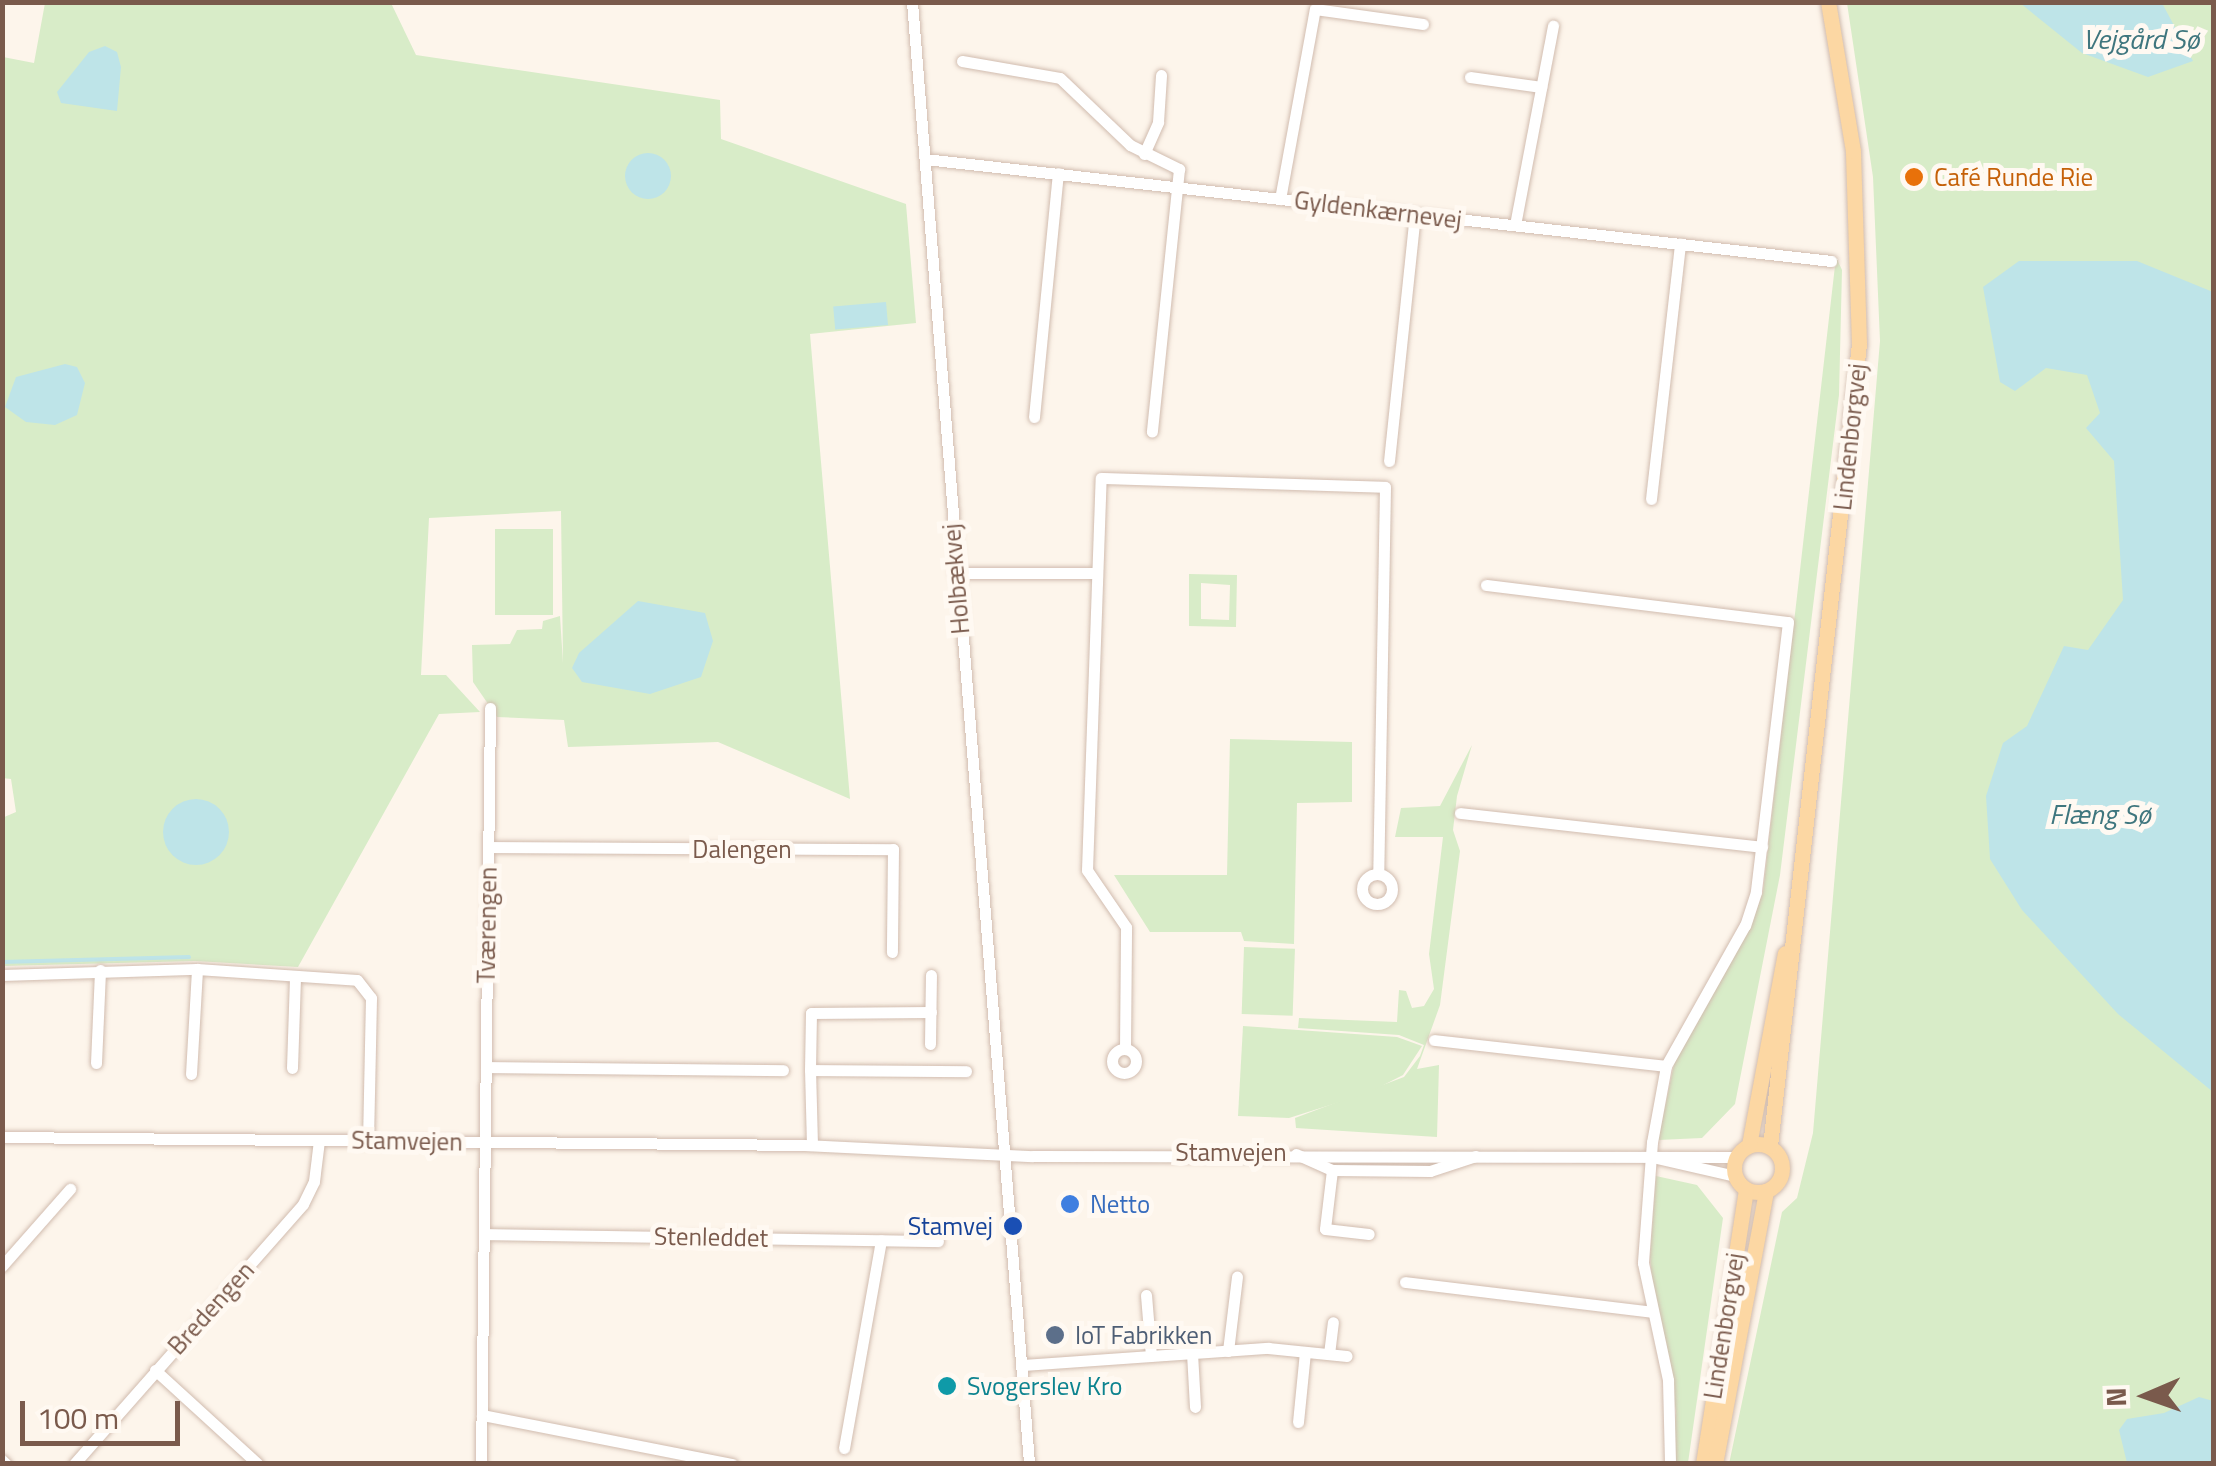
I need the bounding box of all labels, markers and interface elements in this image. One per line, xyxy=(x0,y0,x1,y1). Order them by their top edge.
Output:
water label: Vejgård Sø xyxy=(2083,22,2199,56)
place label: Café Runde Rie xyxy=(1934,162,2093,192)
marker: Café Runde Rie xyxy=(1903,166,1925,188)
street label: Gyldenkærnevej xyxy=(1292,185,1464,235)
street label: Lindenborgvej xyxy=(1827,362,1873,512)
street label: Holbækvej xyxy=(936,522,976,636)
water label: Flæng Sø xyxy=(2049,797,2151,831)
street label: Dalengen xyxy=(692,834,792,864)
street label: Tværengen xyxy=(471,866,503,984)
street label: Stamvejen xyxy=(351,1125,463,1157)
street label: Stamvejen xyxy=(1175,1137,1287,1167)
place label: Netto xyxy=(1090,1189,1150,1219)
marker: Netto xyxy=(1059,1193,1081,1215)
place label: Stamvej xyxy=(908,1211,993,1241)
marker: Stamvej xyxy=(1002,1215,1024,1237)
street label: Stenleddet xyxy=(654,1221,768,1253)
street label: Lindenborgvej xyxy=(1698,1251,1750,1401)
street label: Bredengen xyxy=(162,1255,260,1361)
place label: IoT Fabrikken xyxy=(1075,1320,1212,1350)
marker: IoT Fabrikken xyxy=(1044,1324,1066,1346)
north arrow xyxy=(2096,1346,2196,1446)
place label: Svogerslev Kro xyxy=(967,1371,1123,1401)
marker: Svogerslev Kro xyxy=(936,1375,958,1397)
scale bar xyxy=(25,1381,185,1443)
text: N xyxy=(2094,1387,2137,1408)
text: 100 m xyxy=(37,1395,119,1441)

